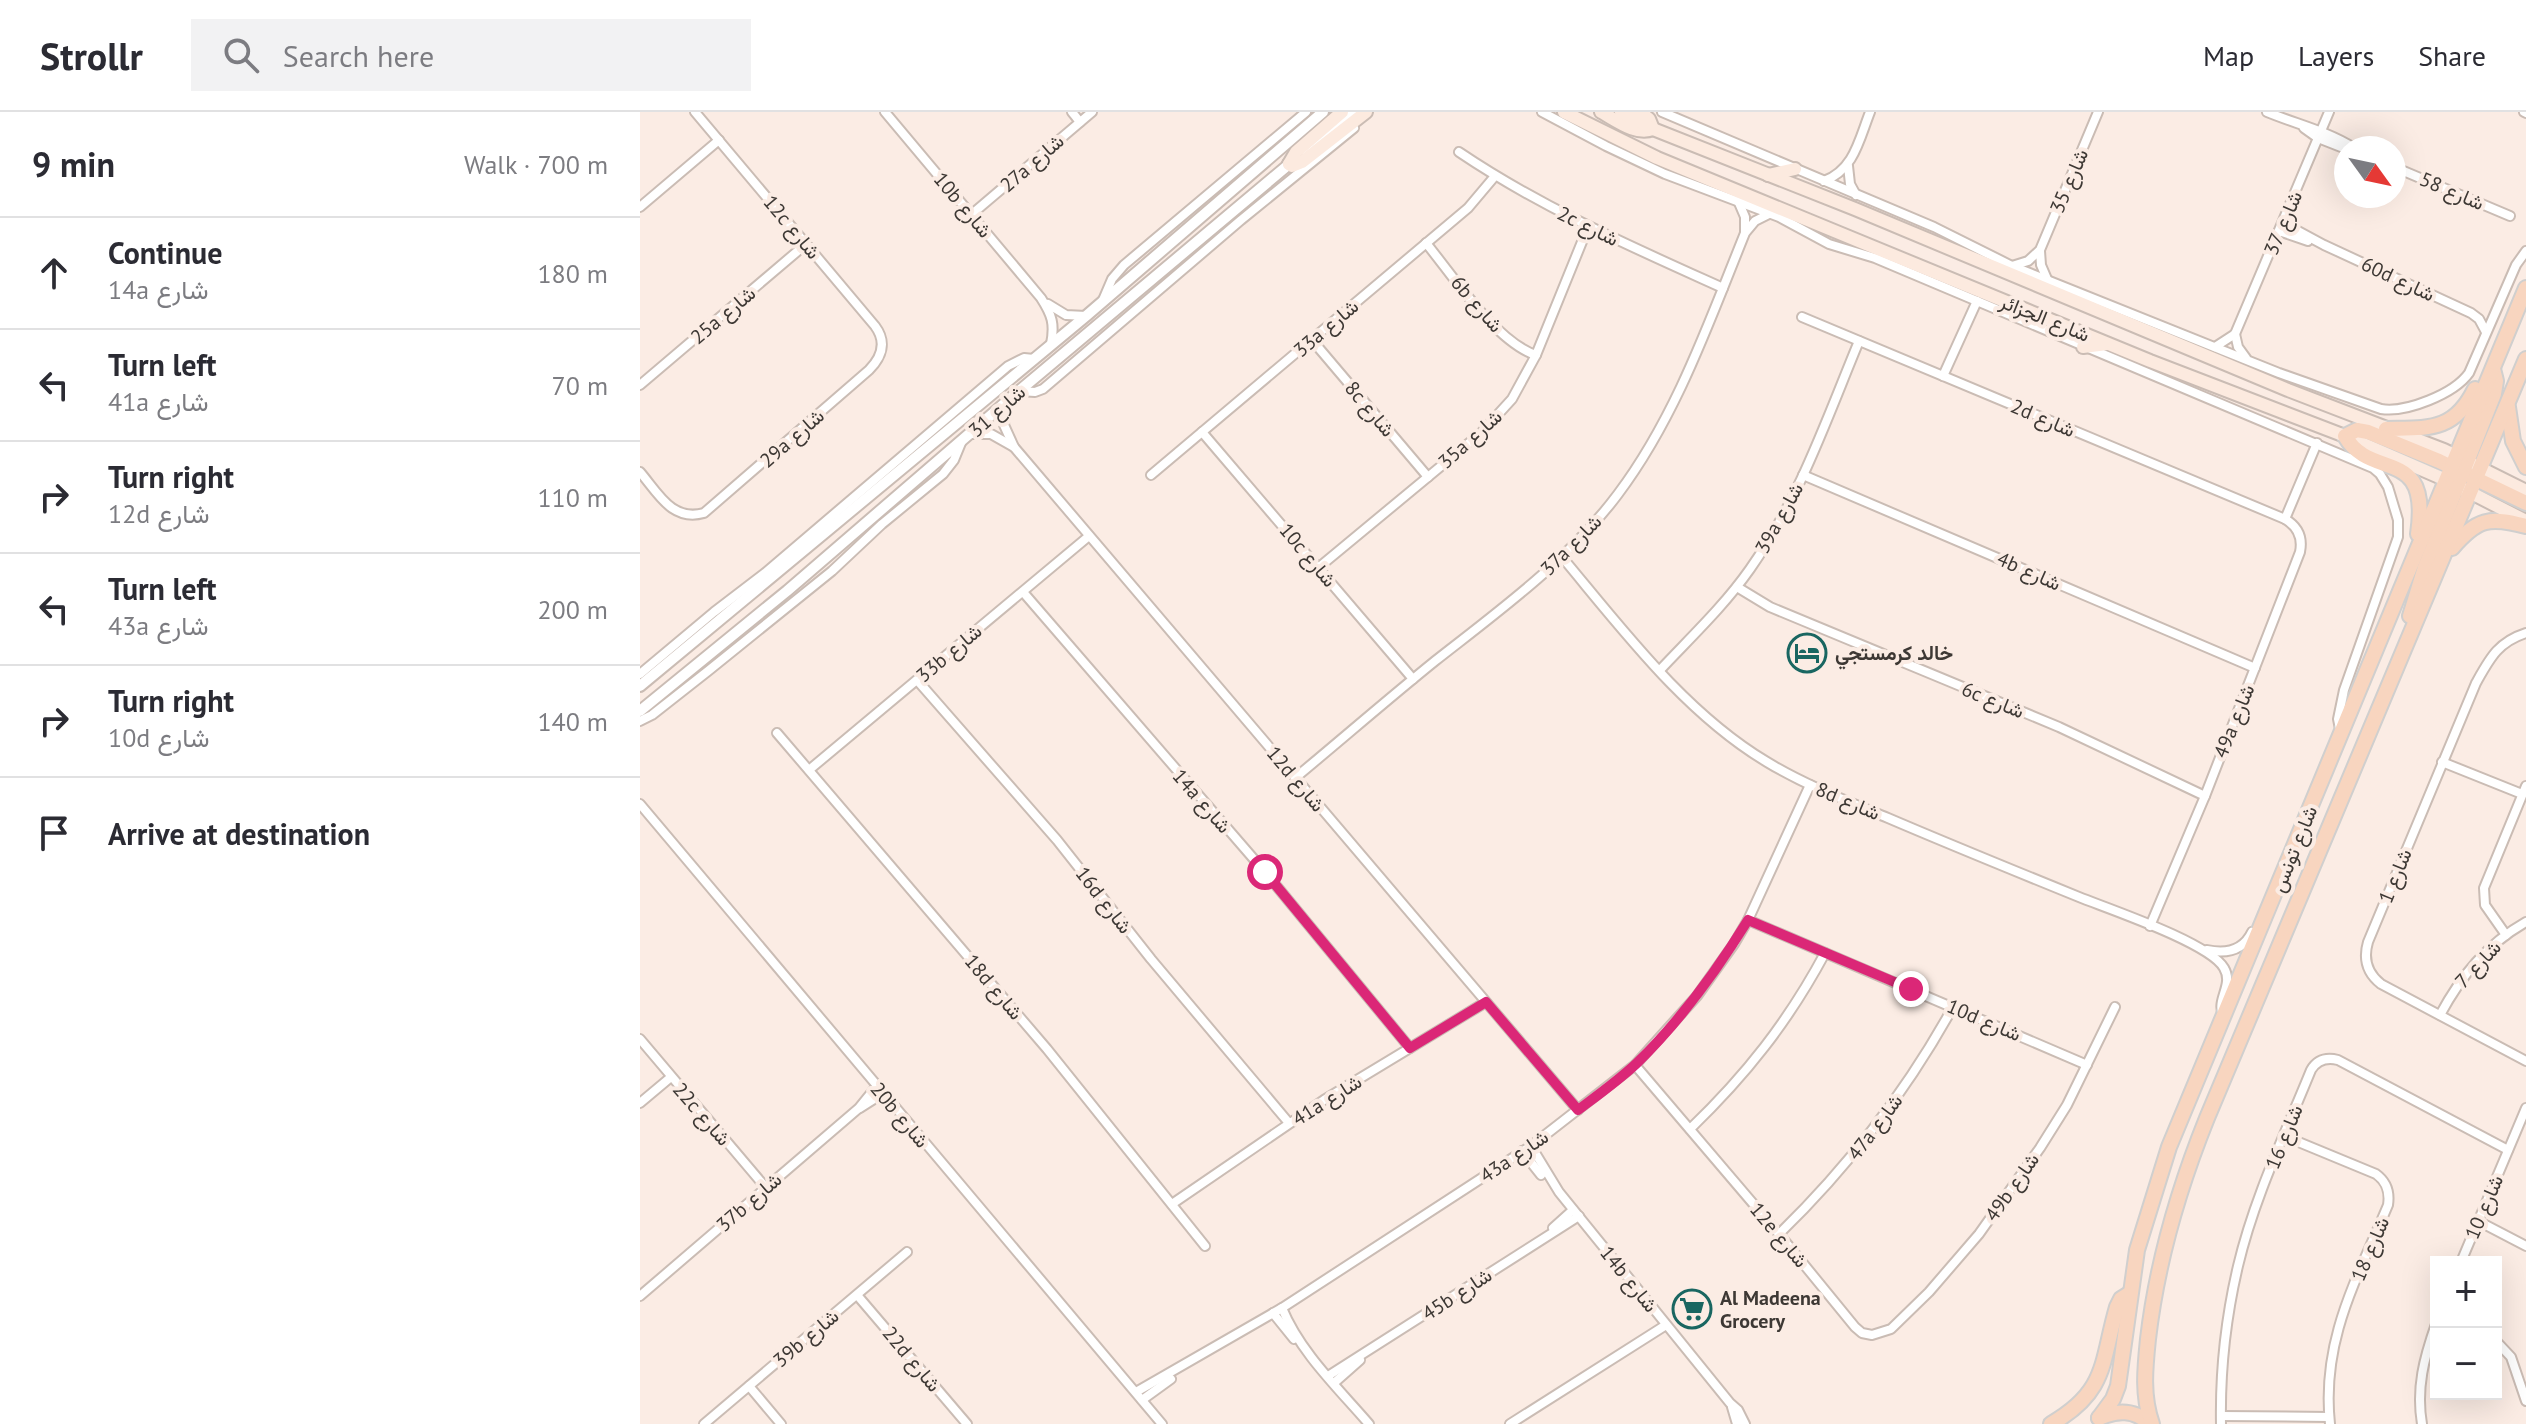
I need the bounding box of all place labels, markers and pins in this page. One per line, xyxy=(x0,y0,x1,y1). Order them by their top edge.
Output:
hotel icon: خالد كرمستجي xyxy=(1786,632,1828,674)
place label: خالد كرمستجي xyxy=(1835,640,1953,670)
place label: Al Madeena Grocery xyxy=(1720,1285,1821,1334)
supermarket icon: Al Madeena Grocery xyxy=(1671,1288,1713,1330)

